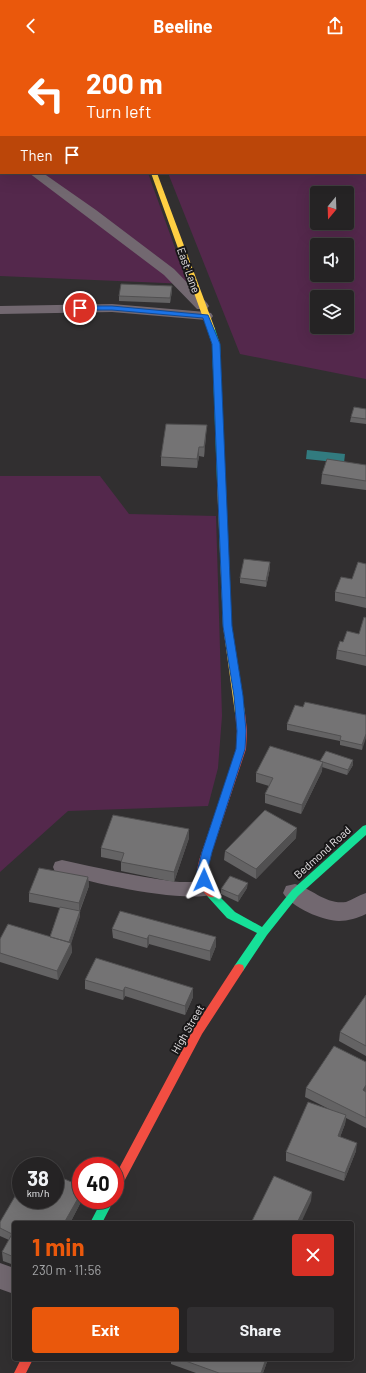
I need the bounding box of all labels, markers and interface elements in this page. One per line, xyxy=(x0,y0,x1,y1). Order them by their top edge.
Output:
icon: back xyxy=(20,15,42,37)
text: Beeline xyxy=(153,15,213,37)
icon: share xyxy=(324,15,346,37)
text: 200 m xyxy=(86,66,163,100)
icon: left xyxy=(20,68,72,120)
text: Turn left xyxy=(86,100,152,122)
icon: arrive xyxy=(61,144,83,166)
text: Then xyxy=(20,146,53,164)
north arrow xyxy=(310,186,354,230)
map controls xyxy=(310,186,354,334)
button: sound xyxy=(310,238,354,282)
street label: East Lane xyxy=(175,246,203,295)
button: layers xyxy=(310,290,354,334)
pin xyxy=(63,291,97,325)
icon: arrive xyxy=(69,297,91,319)
street label: Bedmond Road xyxy=(291,823,353,881)
position arrow xyxy=(183,859,225,901)
street label: High Street xyxy=(168,1002,206,1056)
speed limit sign: 40 xyxy=(72,1157,124,1209)
text: 38 xyxy=(27,1166,49,1190)
text: km/h xyxy=(27,1187,49,1199)
text: 1 min xyxy=(32,1232,85,1261)
button: close xyxy=(292,1234,334,1276)
text: 230 m · 11:56 xyxy=(32,1262,101,1278)
button: Exit xyxy=(32,1307,179,1353)
button: Share xyxy=(187,1307,334,1353)

